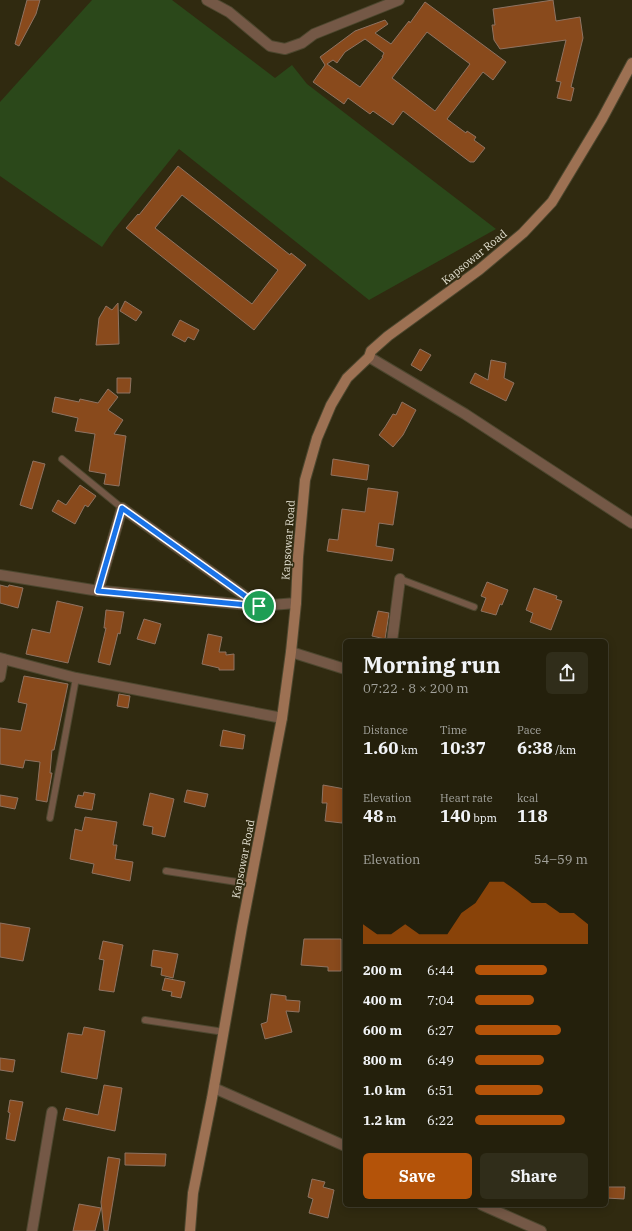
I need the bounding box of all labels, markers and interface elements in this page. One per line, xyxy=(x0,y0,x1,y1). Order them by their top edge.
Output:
street label: Kapsowar Road xyxy=(439,226,510,288)
street label: Kapsowar Road xyxy=(278,499,298,580)
pin xyxy=(242,589,276,623)
icon: arrive xyxy=(248,595,270,617)
text: Morning run xyxy=(363,650,501,679)
button: share xyxy=(546,652,588,694)
text: 07:22 · 8 × 200 m xyxy=(363,680,469,697)
text: Distance xyxy=(363,723,408,737)
text: Time xyxy=(440,723,467,737)
text: Pace xyxy=(517,723,541,737)
text: 1.60 xyxy=(363,737,398,759)
text: 10:37 xyxy=(440,737,486,759)
text: 6:38 xyxy=(517,737,553,759)
text: km xyxy=(398,743,418,757)
text: /km xyxy=(553,743,576,757)
text: Elevation xyxy=(363,791,411,805)
text: Heart rate xyxy=(440,791,493,805)
text: kcal xyxy=(517,791,538,805)
text: 48 xyxy=(363,805,383,827)
text: 140 xyxy=(440,805,471,827)
text: 118 xyxy=(517,805,548,827)
text: m xyxy=(383,811,396,825)
text: bpm xyxy=(471,811,497,825)
street label: Kapsowar Road xyxy=(228,818,258,900)
text: Elevation xyxy=(363,851,420,868)
text: 54–59 m xyxy=(534,851,588,868)
text: 200 m xyxy=(363,962,402,979)
text: 6:44 xyxy=(427,962,454,979)
text: 400 m xyxy=(363,992,402,1009)
text: 7:04 xyxy=(427,992,454,1009)
text: 600 m xyxy=(363,1022,402,1039)
text: 6:27 xyxy=(427,1022,454,1039)
text: 800 m xyxy=(363,1052,402,1069)
text: 6:49 xyxy=(427,1052,454,1069)
text: 1.0 km xyxy=(363,1082,406,1099)
text: 6:51 xyxy=(427,1082,454,1099)
text: 1.2 km xyxy=(363,1112,406,1129)
text: 6:22 xyxy=(427,1112,454,1129)
button: Save xyxy=(363,1153,472,1199)
button: Share xyxy=(480,1153,588,1199)

